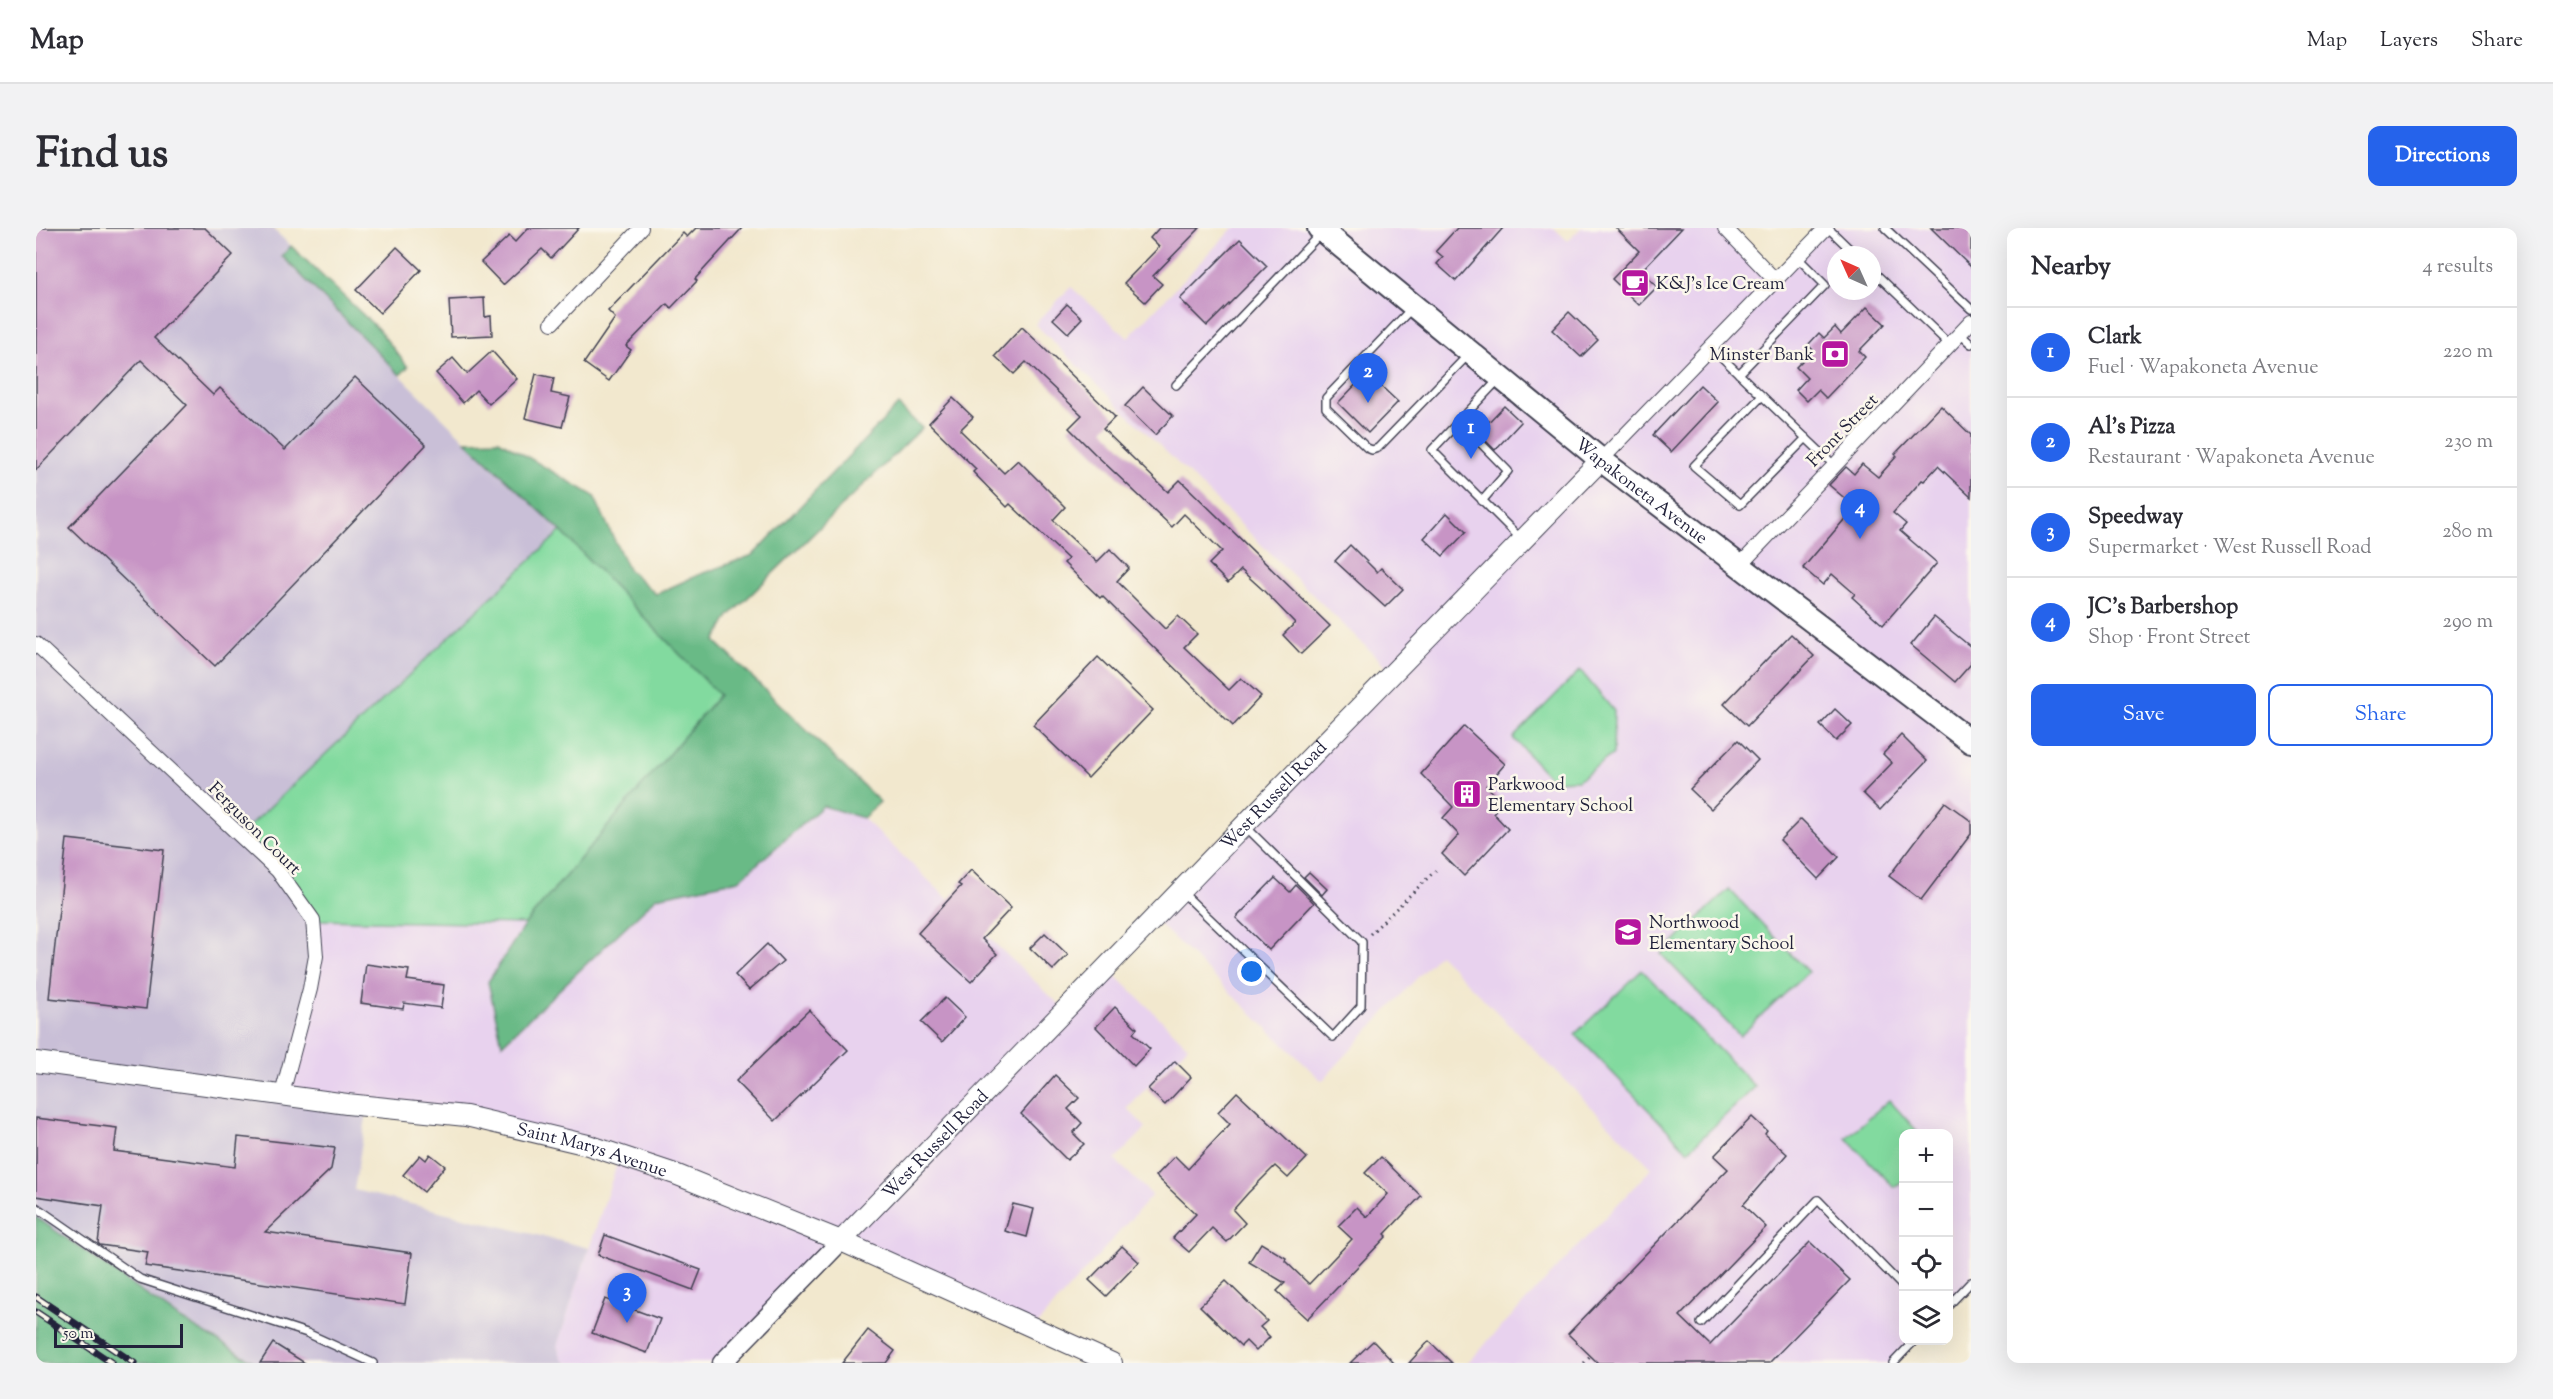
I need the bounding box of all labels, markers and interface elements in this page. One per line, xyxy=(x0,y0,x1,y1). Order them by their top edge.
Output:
text: Map xyxy=(30,21,84,61)
text: Map xyxy=(2307,26,2347,56)
text: Layers xyxy=(2380,26,2438,56)
text: Share xyxy=(2471,26,2523,56)
text: Find us xyxy=(36,126,168,186)
button: Directions xyxy=(2368,126,2517,186)
north arrow xyxy=(1827,246,1881,300)
text: Nearby xyxy=(2031,249,2111,286)
text: 4 results xyxy=(2422,253,2493,282)
cafe icon: K&J's Ice Cream xyxy=(1619,267,1651,299)
place label: K&J's Ice Cream xyxy=(1656,272,1785,298)
text: Clark xyxy=(2088,322,2142,354)
bank icon: Minster Bank xyxy=(1819,338,1851,370)
text: 1 xyxy=(2047,338,2054,367)
text: 220 m xyxy=(2443,338,2493,367)
place label: Minster Bank xyxy=(1709,343,1814,369)
pin: 2 xyxy=(1348,354,1388,403)
text: Fuel · Wapakoneta Avenue xyxy=(2088,354,2318,383)
street label: Front Street xyxy=(1802,389,1885,474)
pin: 1 xyxy=(1452,410,1490,459)
text: Al's Pizza xyxy=(2088,412,2175,444)
text: 2 xyxy=(2046,428,2055,457)
text: 230 m xyxy=(2444,428,2493,457)
street label: Wapakoneta Avenue xyxy=(1568,432,1713,552)
text: Restaurant · Wapakoneta Avenue xyxy=(2088,444,2375,473)
pin: 4 xyxy=(1840,490,1880,539)
text: Speedway xyxy=(2088,502,2183,534)
text: 3 xyxy=(2046,518,2055,547)
text: 280 m xyxy=(2442,518,2493,547)
text: Supermarket · West Russell Road xyxy=(2088,534,2372,563)
text: JC's Barbershop xyxy=(2088,592,2238,624)
text: 4 xyxy=(2045,608,2056,637)
text: 290 m xyxy=(2443,608,2493,637)
text: Shop · Front Street xyxy=(2088,624,2250,653)
button: Save xyxy=(2031,684,2256,746)
button: Share xyxy=(2268,684,2493,746)
street label: West Russell Road xyxy=(1215,736,1334,857)
place label: Parkwood Elementary School xyxy=(1488,773,1633,820)
street label: Ferguson Court xyxy=(201,777,306,882)
building icon: Parkwood Elementary School xyxy=(1451,778,1483,810)
place label: Northwood Elementary School xyxy=(1649,911,1794,958)
school or university icon: Northwood Elementary School xyxy=(1612,916,1644,948)
your location xyxy=(1237,957,1266,986)
street label: West Russell Road xyxy=(877,1085,996,1206)
street label: Saint Marys Avenue xyxy=(514,1117,670,1186)
map controls xyxy=(1899,1129,1953,1345)
button: + xyxy=(1899,1129,1953,1183)
button: − xyxy=(1899,1183,1953,1237)
button: locate xyxy=(1899,1237,1953,1291)
pin: 3 xyxy=(608,1274,646,1323)
button: layers xyxy=(1899,1291,1953,1345)
scale bar xyxy=(54,1321,183,1348)
text: 50 m xyxy=(63,1323,94,1346)

